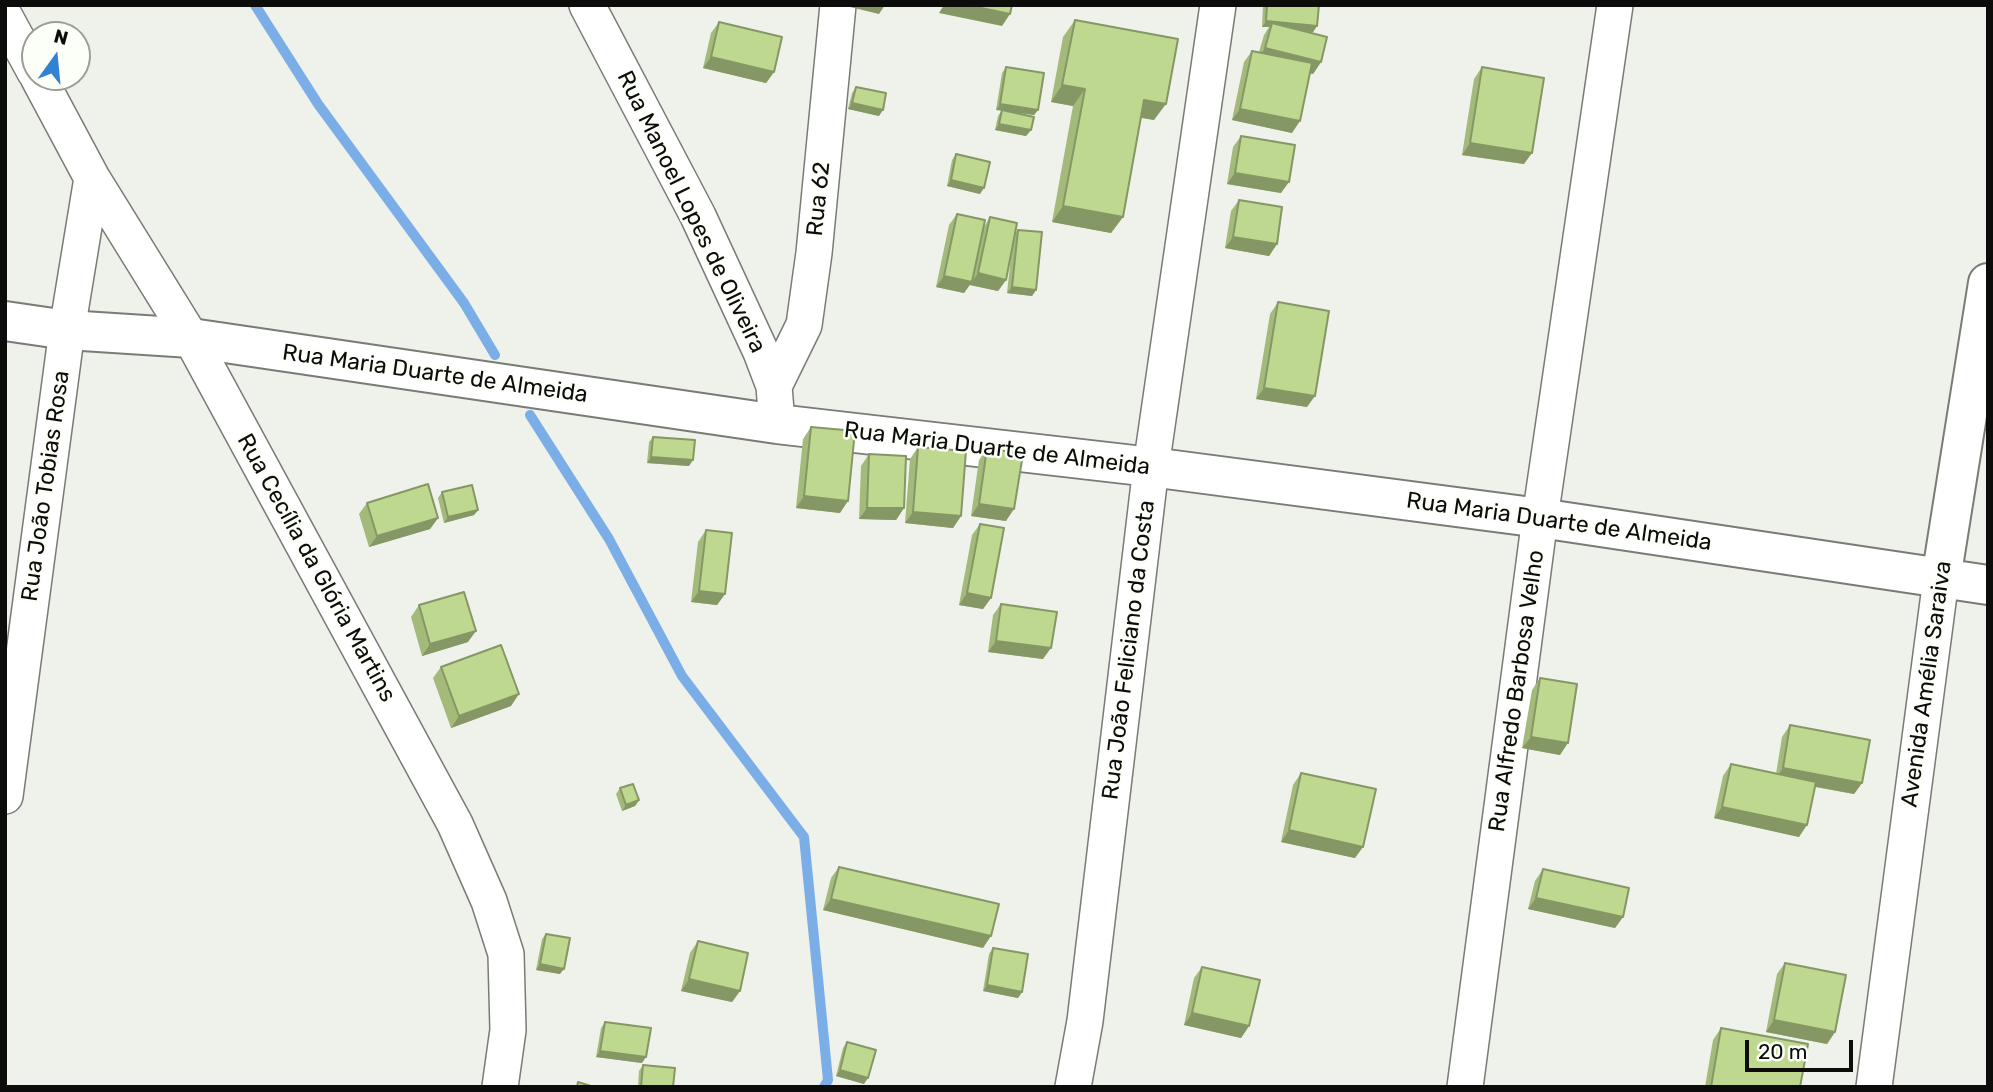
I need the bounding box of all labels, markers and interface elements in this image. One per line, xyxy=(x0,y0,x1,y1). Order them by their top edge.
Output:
north arrow xyxy=(21,21,91,91)
text: N xyxy=(51,24,71,50)
street label: Rua Manoel Lopes de Oliveira xyxy=(611,67,771,357)
street label: Rua 62 xyxy=(801,160,837,238)
street label: Rua Maria Duarte de Almeida xyxy=(281,339,589,409)
street label: Rua João Tobias Rosa xyxy=(16,369,76,603)
street label: Rua Maria Duarte de Almeida xyxy=(842,417,1152,481)
street label: Rua Cecília da Glória Martins xyxy=(231,429,401,707)
street label: Rua Maria Duarte de Almeida xyxy=(1405,487,1713,557)
street label: Rua João Feliciano da Costa xyxy=(1097,499,1161,801)
street label: Rua Alfredo Barbosa Velho xyxy=(1484,548,1550,834)
street label: Avenida Amélia Saraiva xyxy=(1896,559,1958,809)
scale bar xyxy=(1748,1026,1856,1070)
text: 20 m xyxy=(1758,1039,1807,1064)

